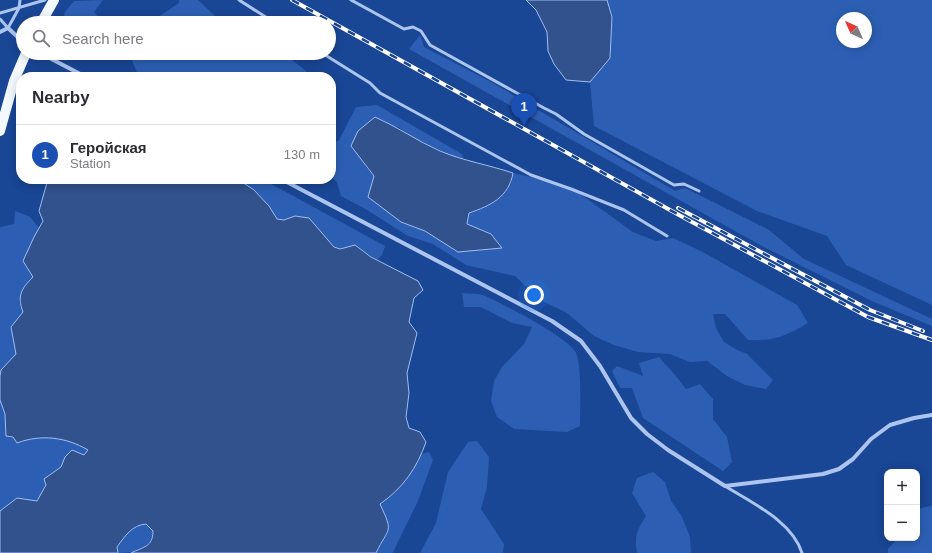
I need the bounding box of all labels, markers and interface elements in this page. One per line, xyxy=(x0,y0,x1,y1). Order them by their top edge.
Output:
north arrow xyxy=(836,12,872,48)
search box xyxy=(16,16,336,60)
icon: search xyxy=(30,27,52,49)
text: Search here xyxy=(62,30,144,47)
text: Nearby xyxy=(32,88,90,107)
pin: 1 xyxy=(511,93,537,126)
text: Геройская xyxy=(70,139,147,156)
text: 1 xyxy=(41,147,49,162)
text: 130 m xyxy=(284,147,320,162)
text: Station xyxy=(70,156,110,171)
your location xyxy=(524,285,544,305)
map controls xyxy=(884,469,920,541)
button: + xyxy=(884,469,920,505)
button: − xyxy=(884,505,920,541)

